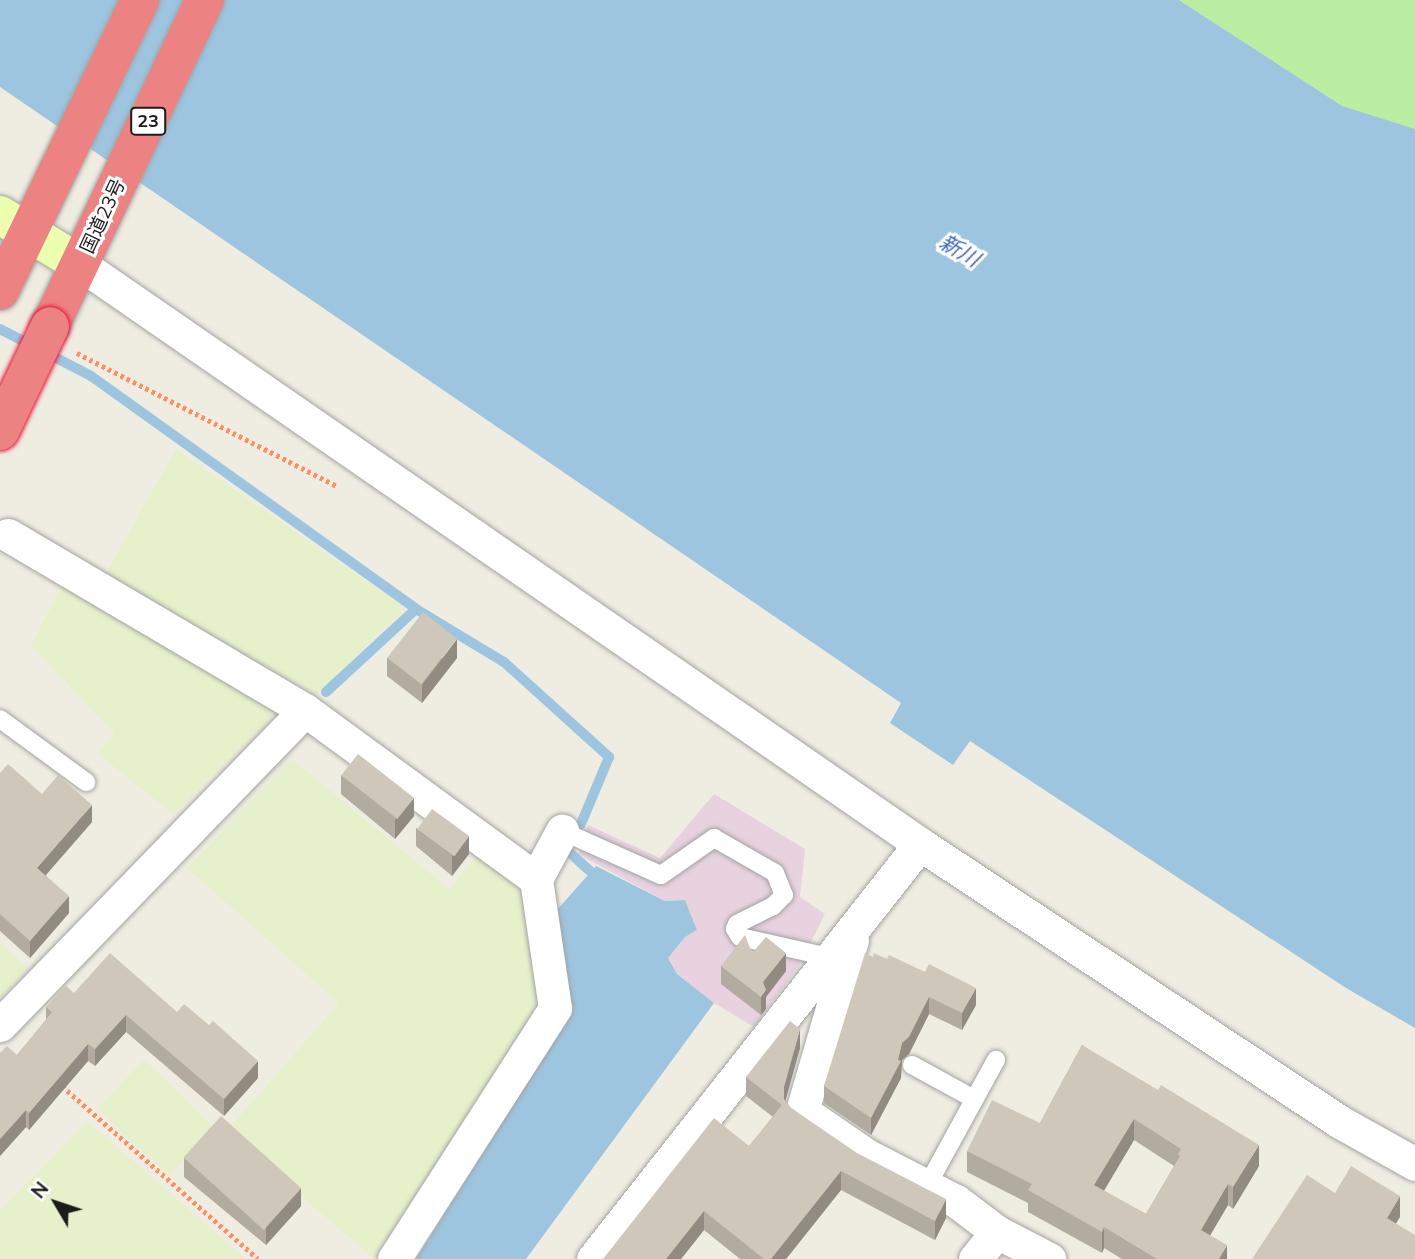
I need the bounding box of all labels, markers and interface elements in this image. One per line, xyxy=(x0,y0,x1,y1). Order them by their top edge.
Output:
road number: 23 xyxy=(129,106,167,136)
street label: 国道23号 xyxy=(76,175,130,257)
water label: 新川 xyxy=(936,229,984,271)
north arrow xyxy=(21,1168,91,1238)
text: N xyxy=(26,1177,54,1203)

